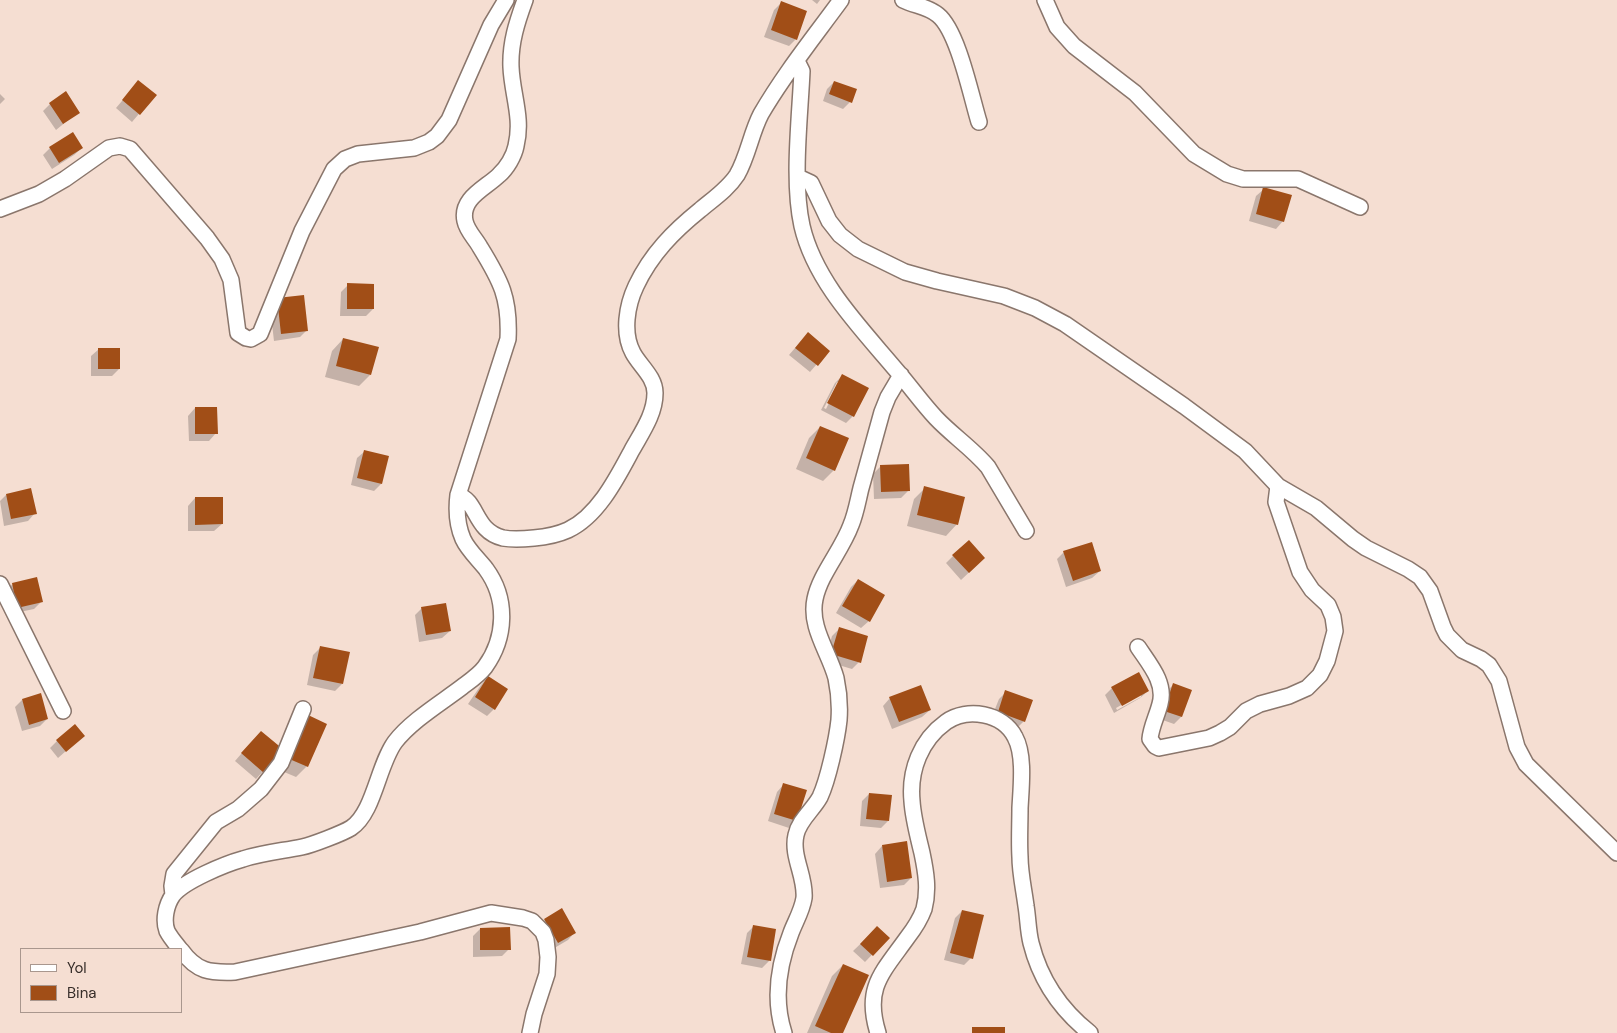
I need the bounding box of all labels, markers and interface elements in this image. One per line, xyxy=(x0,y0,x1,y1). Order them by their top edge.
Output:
legend xyxy=(20,948,182,1013)
text: Yol xyxy=(67,958,87,978)
text: Bina xyxy=(67,983,96,1003)

